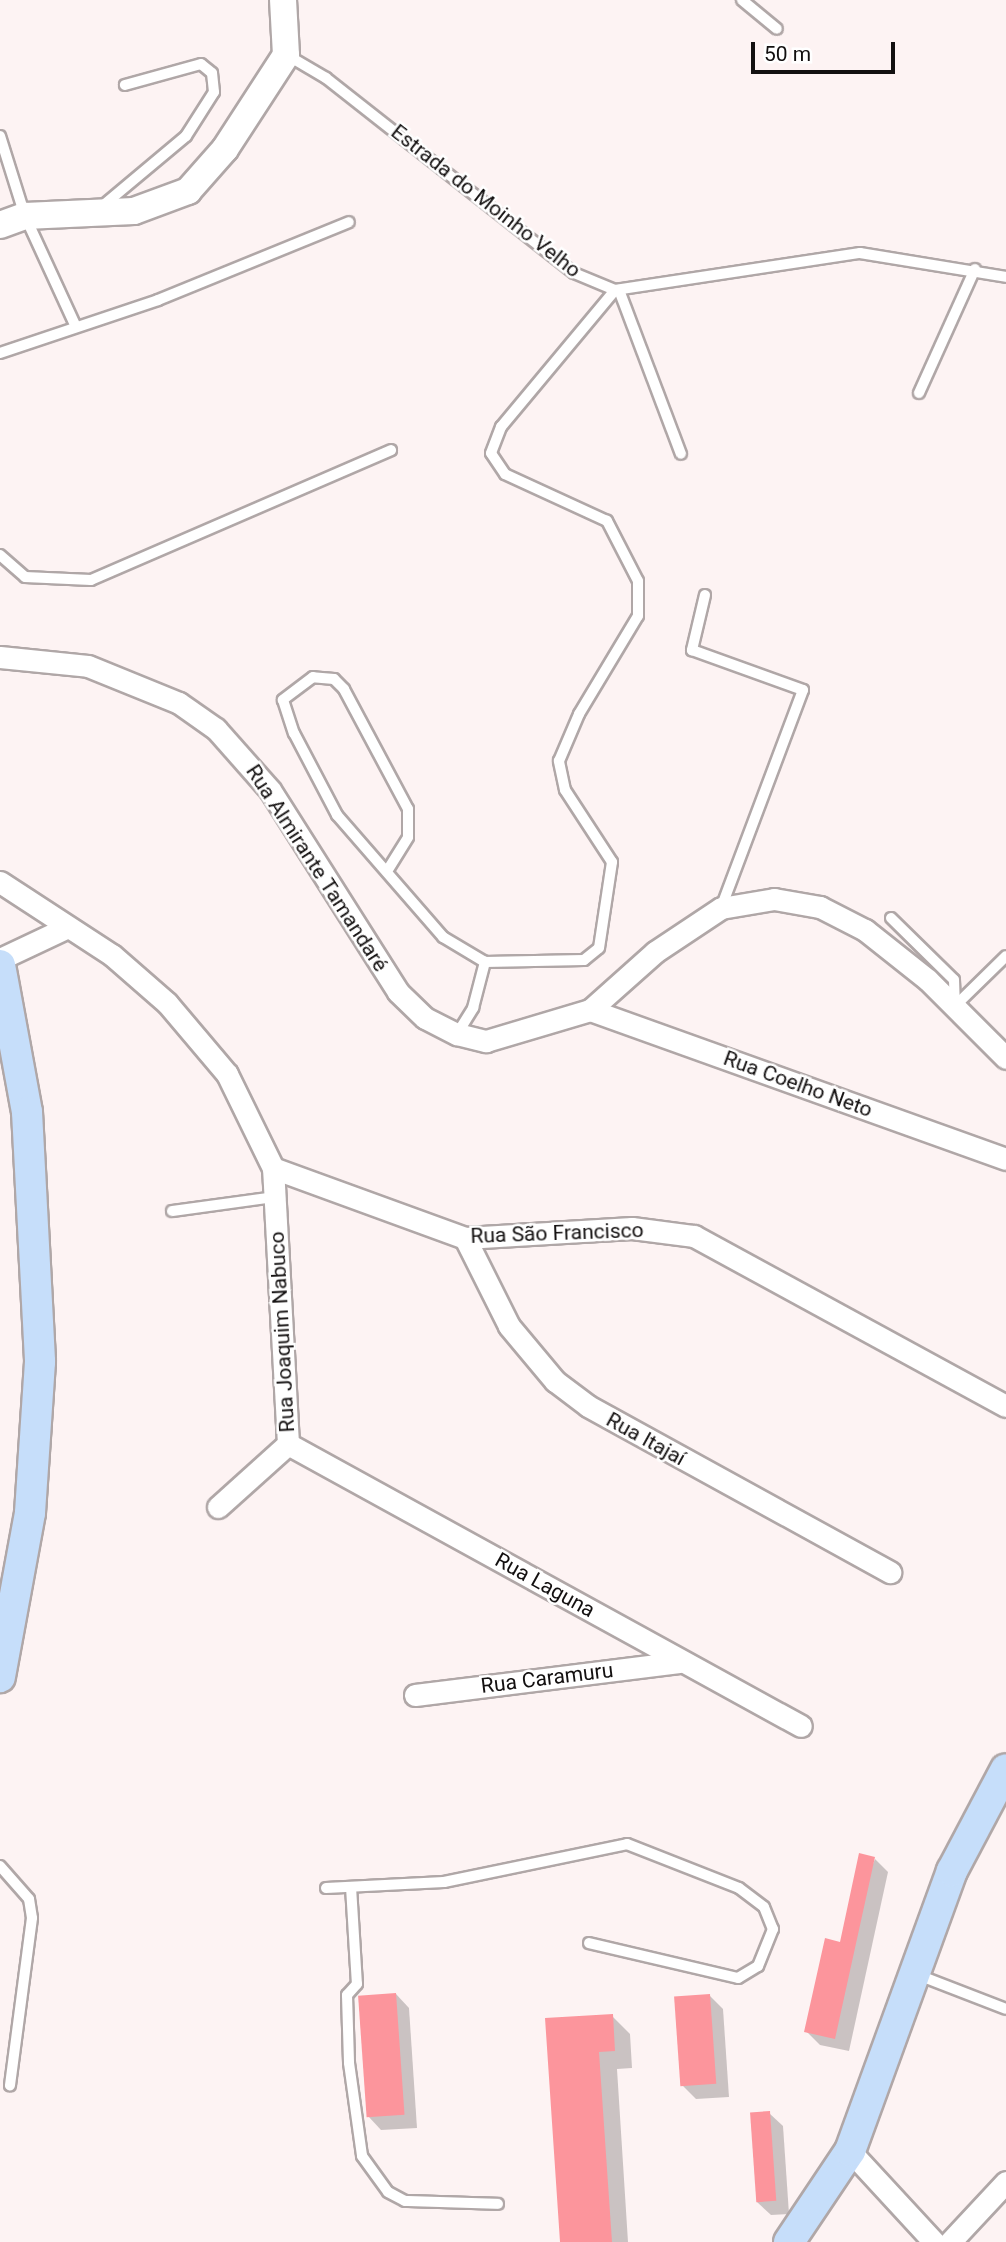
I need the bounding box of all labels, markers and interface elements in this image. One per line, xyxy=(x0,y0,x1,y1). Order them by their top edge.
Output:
scale bar xyxy=(754,28,898,72)
text: 50 m xyxy=(764,42,811,66)
street label: Estrada do Moinho Velho xyxy=(386,119,586,283)
street label: Rua Almirante Tamandaré xyxy=(241,760,393,976)
street label: Rua Coelho Neto xyxy=(720,1045,876,1123)
street label: Rua São Francisco xyxy=(470,1217,644,1249)
street label: Rua Joaquim Nabuco xyxy=(264,1231,300,1433)
street label: Rua Itajaí xyxy=(602,1407,690,1471)
street label: Rua Laguna xyxy=(491,1547,599,1623)
street label: Rua Caramuru xyxy=(479,1657,615,1699)

